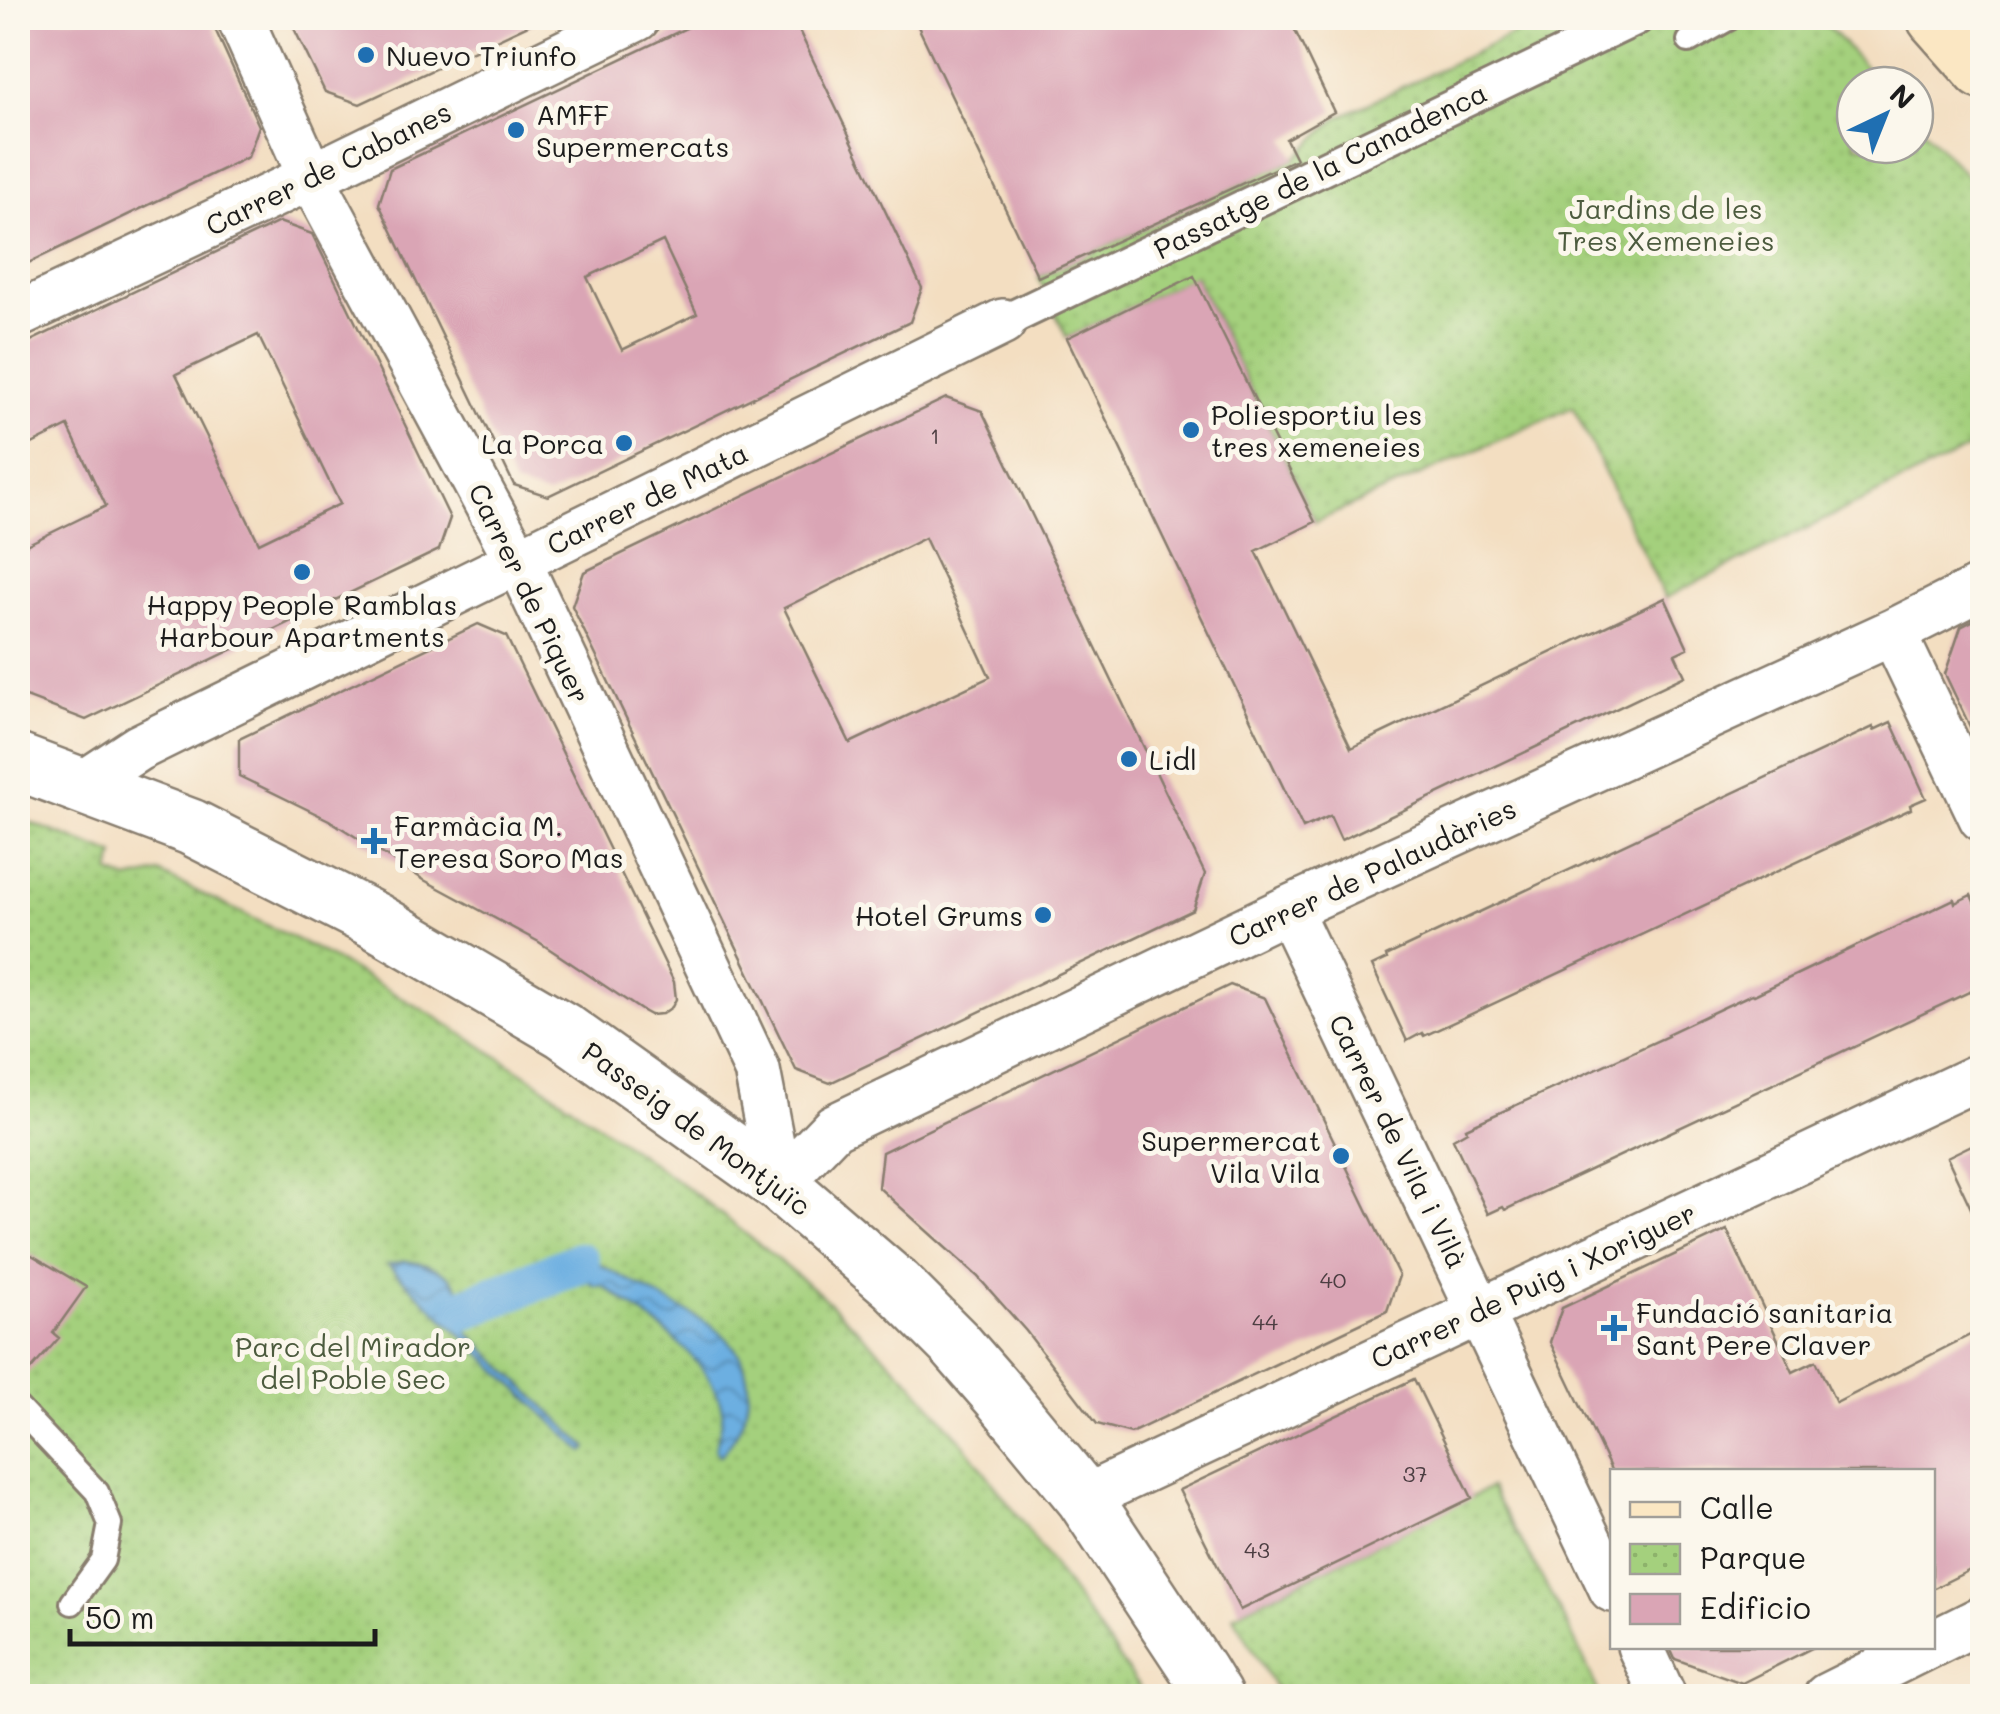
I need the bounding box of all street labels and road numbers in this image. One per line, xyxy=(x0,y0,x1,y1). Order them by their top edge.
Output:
street label: Passatge de la Canadenca xyxy=(1147,74,1493,266)
street label: Carrer de Cabanes xyxy=(199,93,457,243)
street label: Carrer de Mata xyxy=(540,434,754,562)
street label: Carrer de Piquer xyxy=(461,477,599,709)
street label: Carrer de Palaudàries xyxy=(1223,790,1521,954)
street label: Carrer de Vila i Vilà xyxy=(1322,1008,1476,1274)
street label: Passeig de Montjuïc xyxy=(576,1033,818,1223)
street label: Carrer de Puig i Xoriguer xyxy=(1365,1194,1701,1376)

